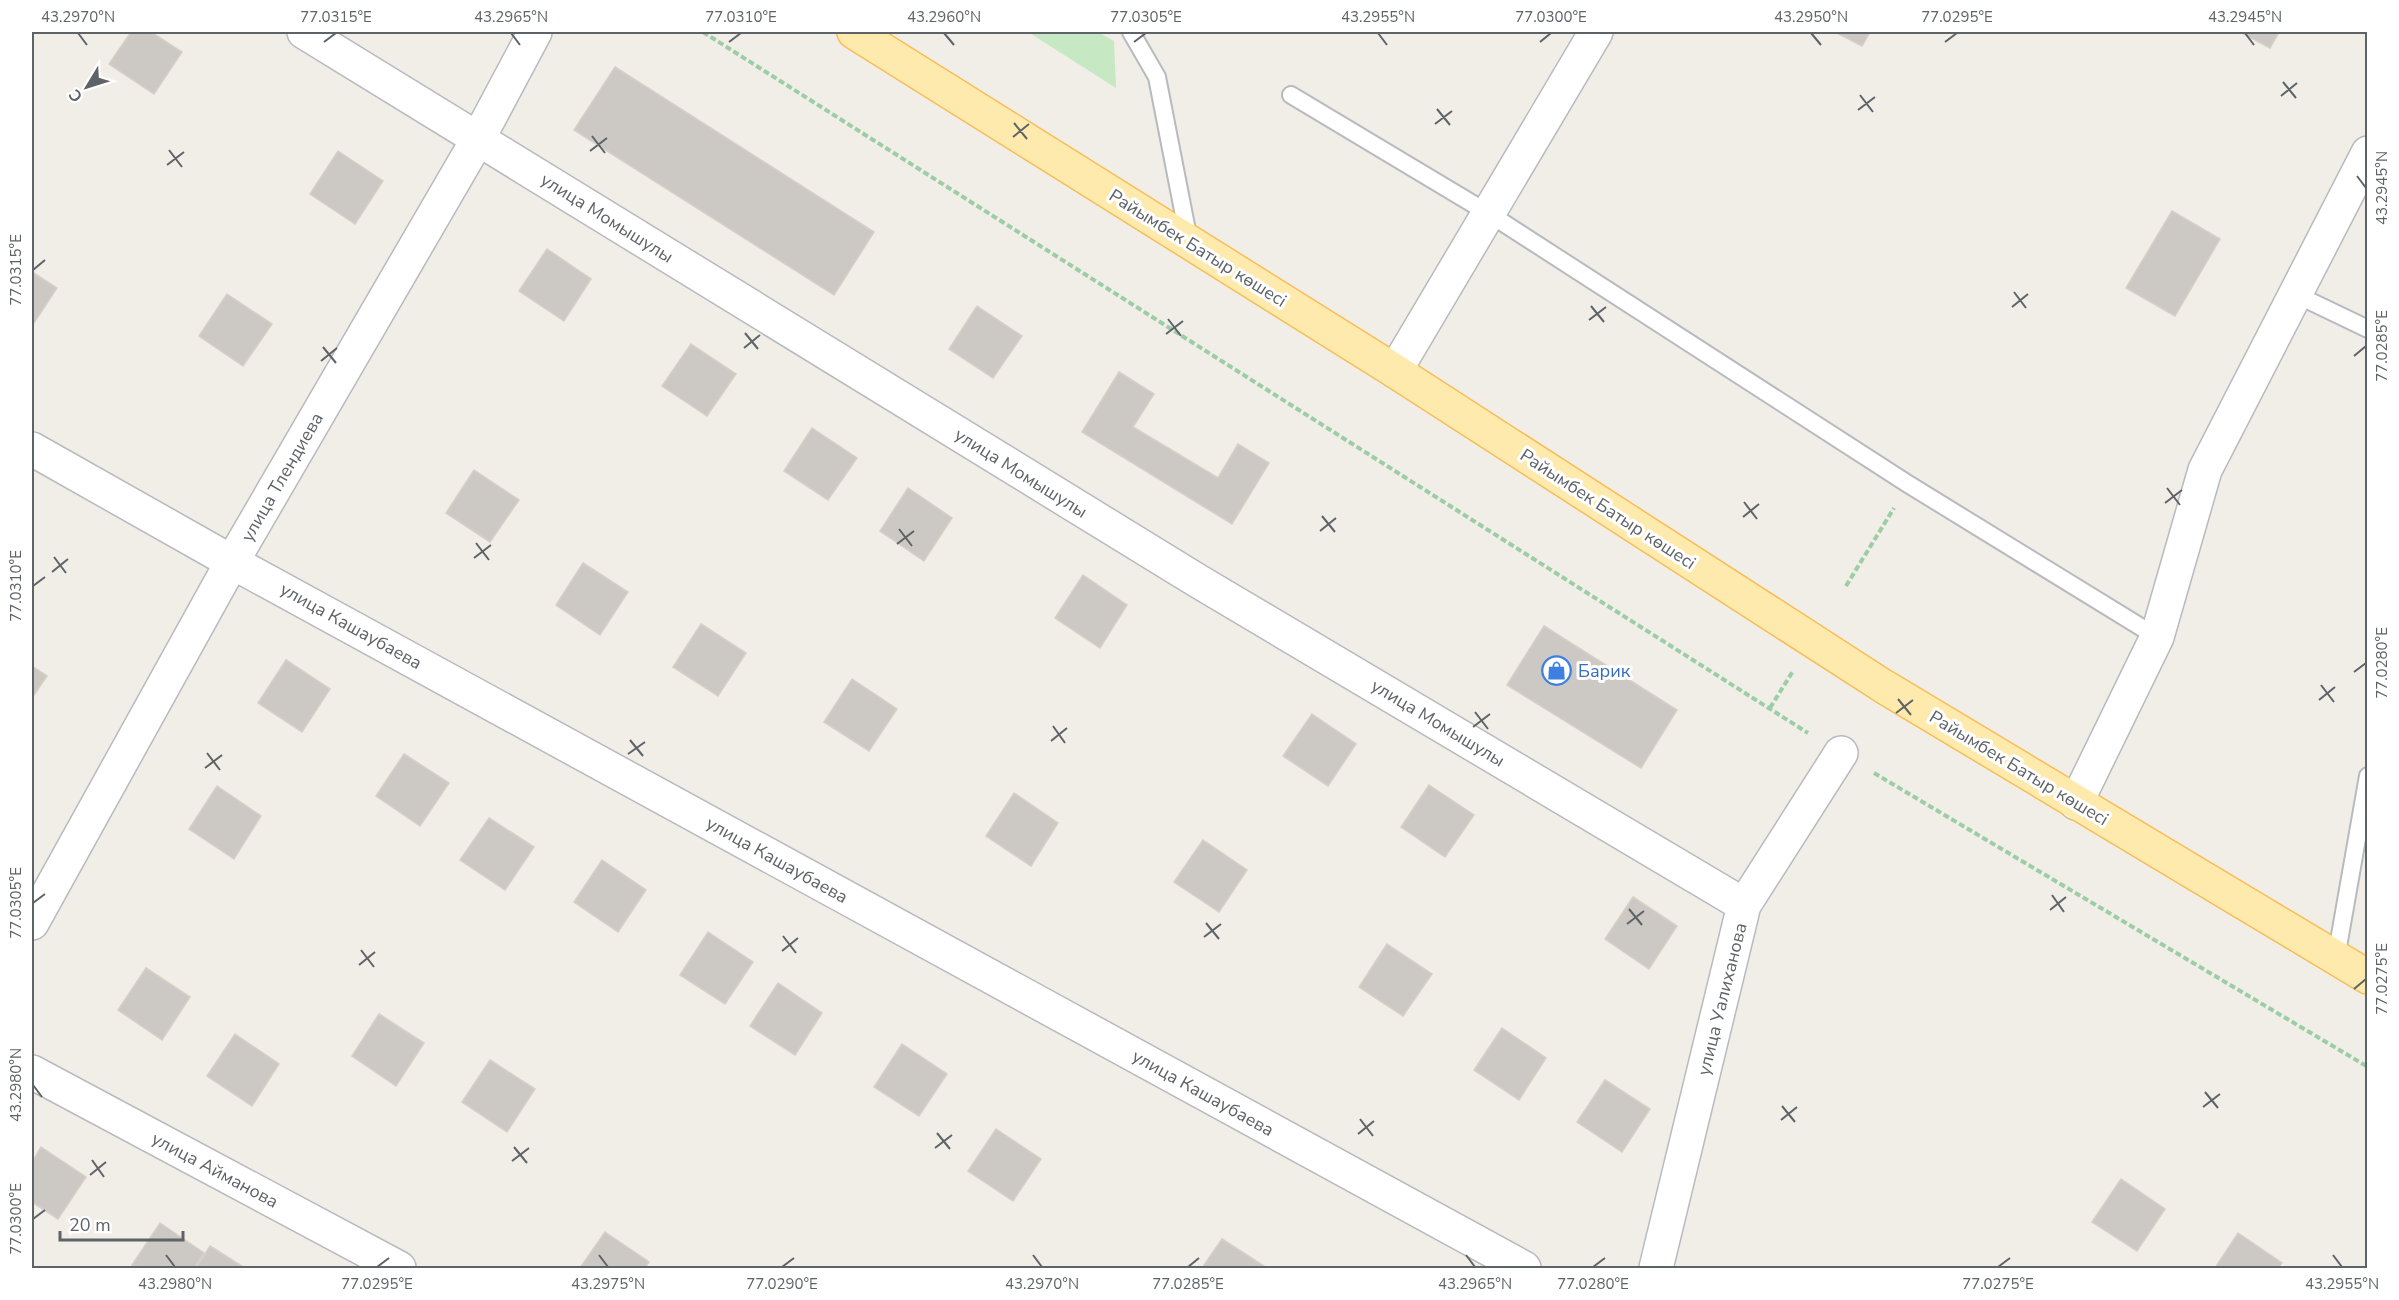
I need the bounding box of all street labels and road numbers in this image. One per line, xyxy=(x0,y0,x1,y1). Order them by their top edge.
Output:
street label: улица Момышулы xyxy=(536,168,678,268)
street label: Райымбек Батыр көшесі xyxy=(1105,183,1291,313)
street label: улица Тлендиева xyxy=(235,408,329,546)
street label: улица Момышулы xyxy=(950,423,1092,523)
street label: Райымбек Батыр көшесі xyxy=(1515,443,1701,575)
street label: улица Кашаубаева xyxy=(276,577,426,675)
street label: улица Момышулы xyxy=(1367,674,1509,772)
street label: Райымбек Батыр көшесі xyxy=(1925,705,2113,831)
street label: улица Кашаубаева xyxy=(702,811,852,909)
street label: улица Уалиханова xyxy=(1691,920,1753,1078)
street label: улица Кашаубаева xyxy=(1128,1044,1278,1142)
street label: улица Айманова xyxy=(147,1126,283,1214)

